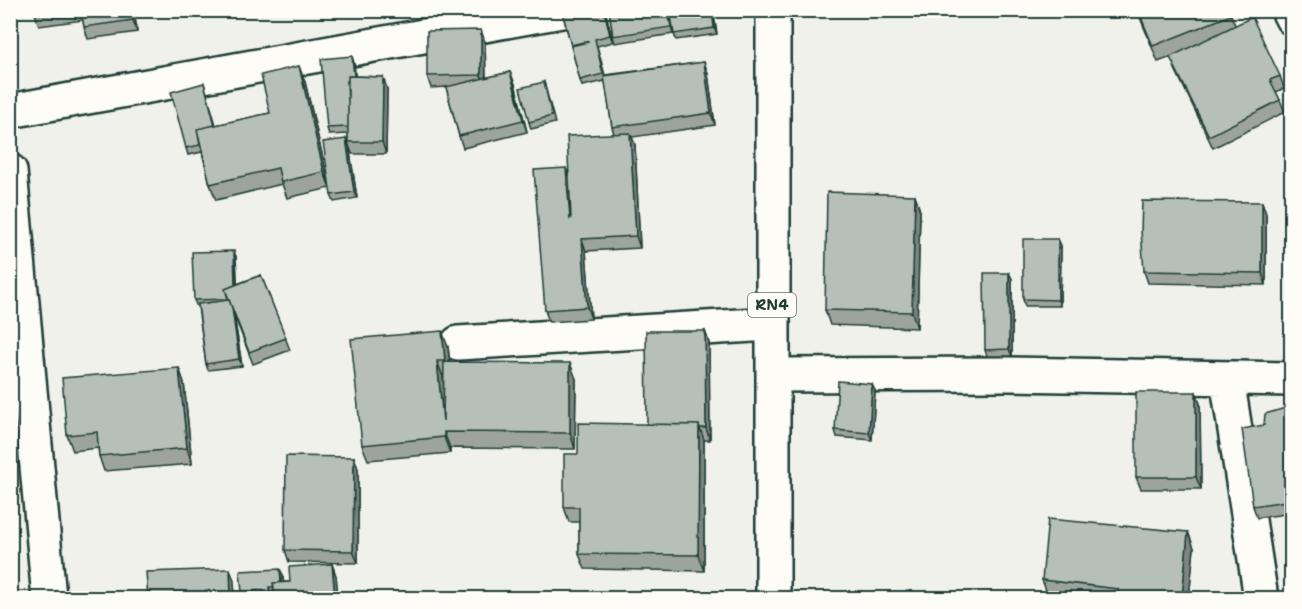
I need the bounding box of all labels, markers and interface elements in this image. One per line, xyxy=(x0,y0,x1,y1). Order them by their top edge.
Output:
road number: RN4 xyxy=(748,293,796,317)

